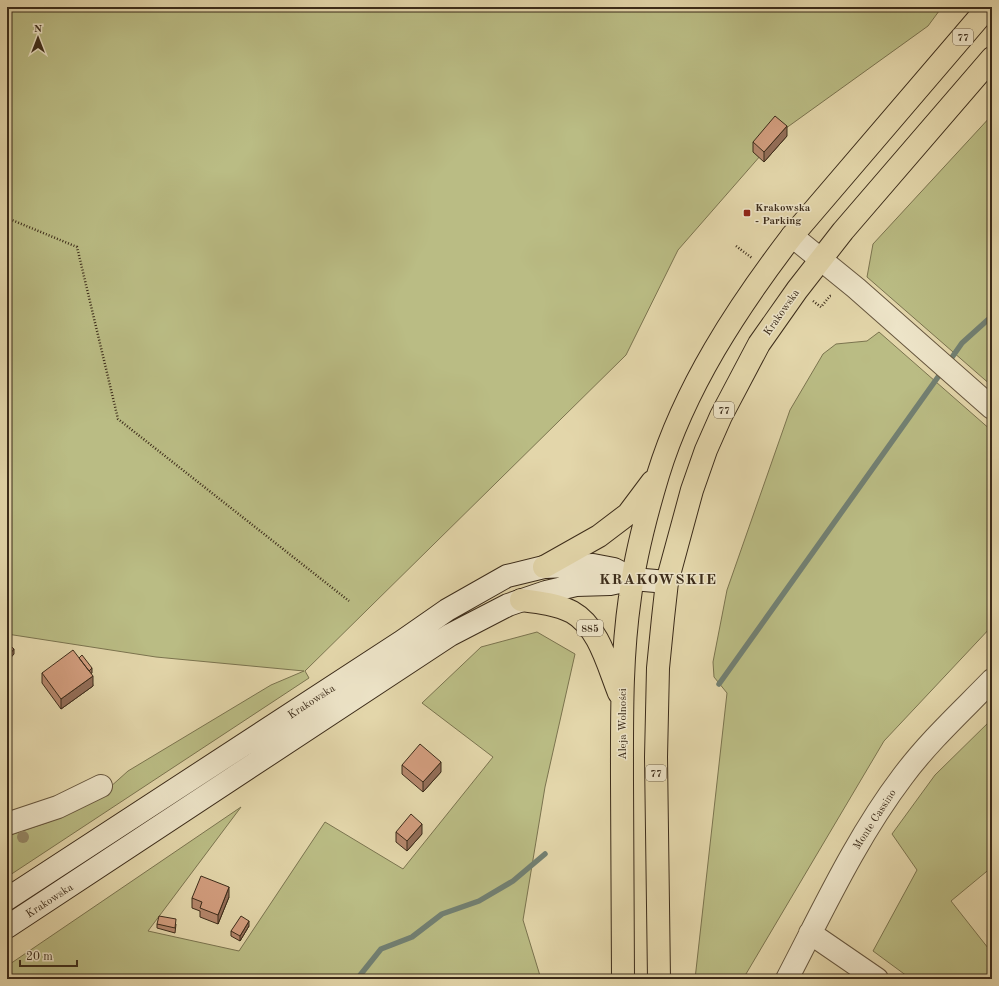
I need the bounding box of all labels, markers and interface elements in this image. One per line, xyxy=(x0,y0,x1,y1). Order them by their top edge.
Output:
north arrow xyxy=(18,18,58,58)
text: N xyxy=(34,24,43,35)
road number: 77 xyxy=(953,29,973,45)
place label: Krakowska - Parking xyxy=(755,203,811,227)
marker: Krakowska - Parking xyxy=(742,208,752,218)
street label: Krakowska xyxy=(762,287,802,338)
road number: 77 xyxy=(714,402,734,418)
district label: KRAKOWSKIE xyxy=(599,573,717,588)
road number: 885 xyxy=(577,620,603,636)
street label: Krakowska xyxy=(286,683,338,722)
street label: Aleja Wolności xyxy=(618,688,629,760)
road number: 77 xyxy=(646,765,666,781)
street label: Monte Cassino xyxy=(852,788,899,852)
street label: Krakowska xyxy=(24,882,76,921)
scale bar xyxy=(20,942,77,968)
text: 20 m xyxy=(26,951,53,963)

